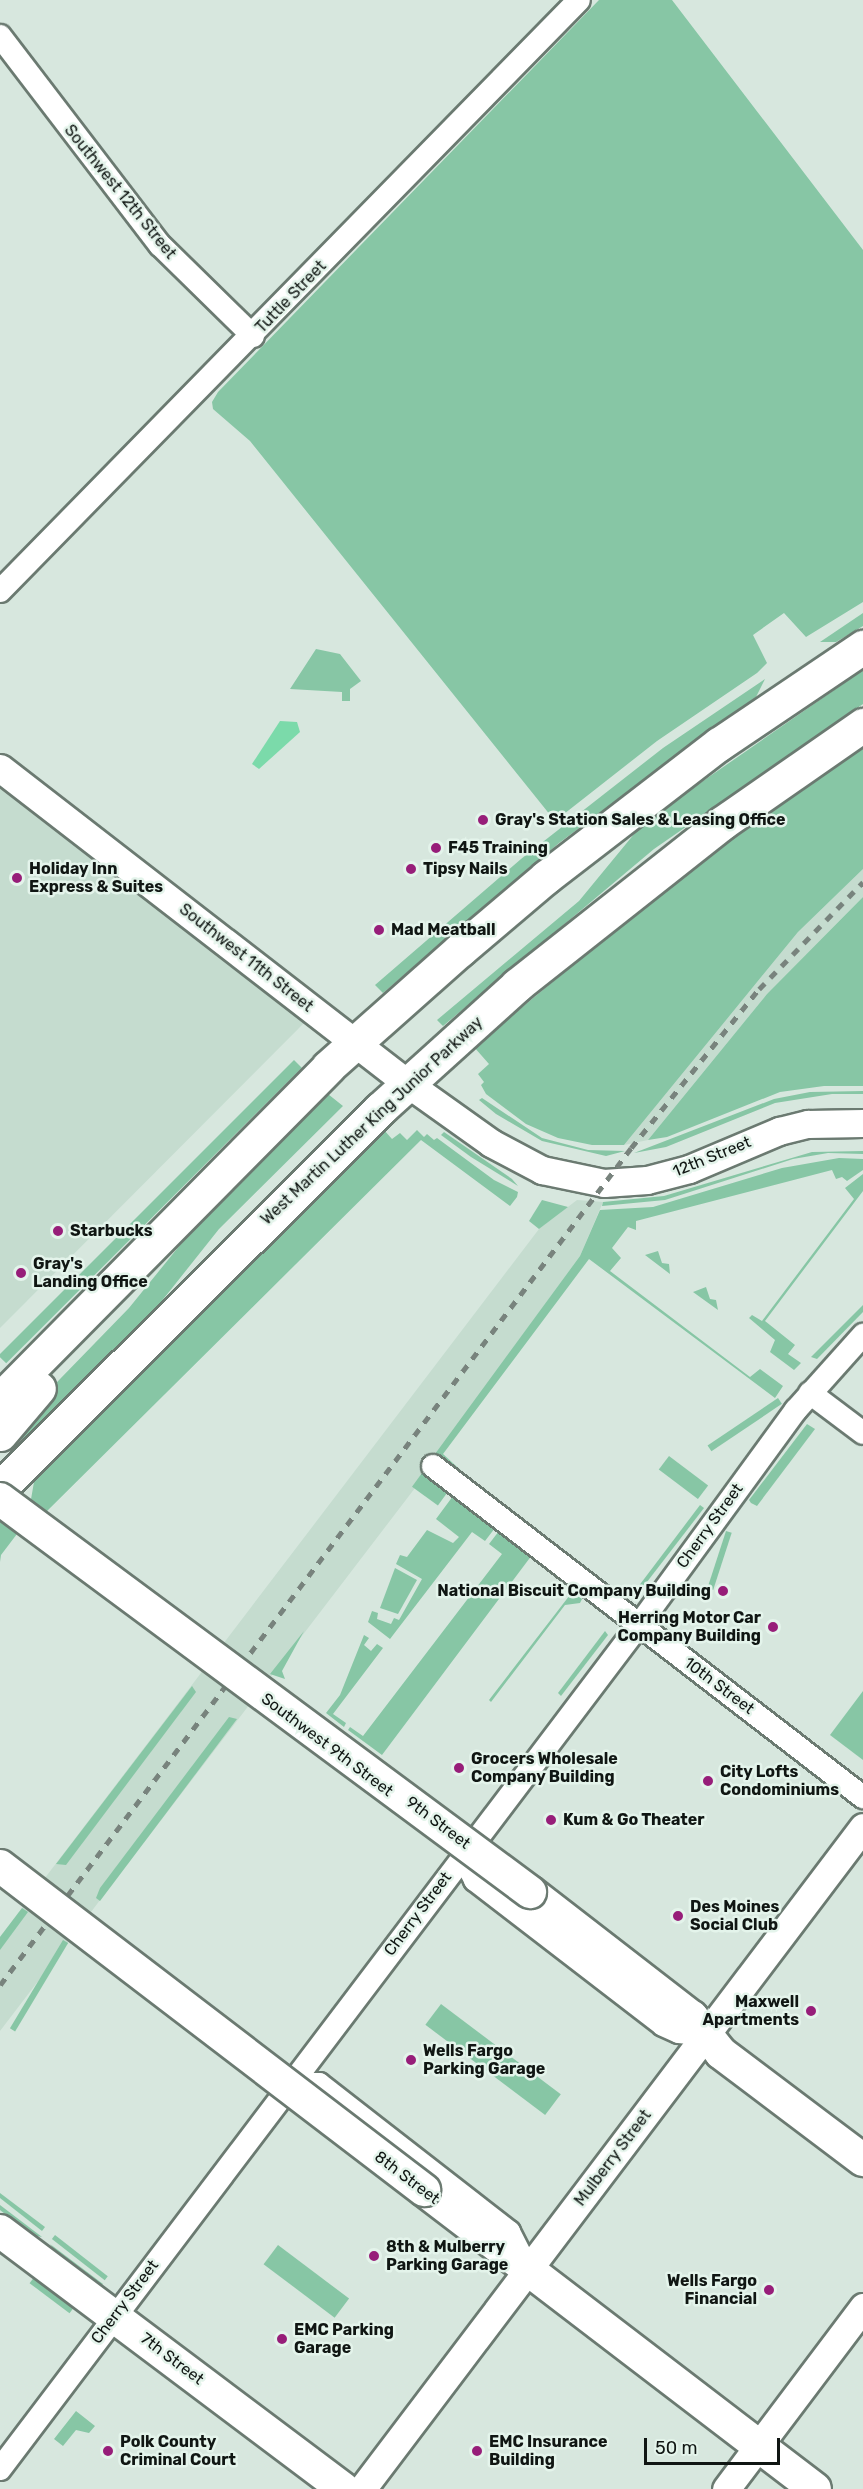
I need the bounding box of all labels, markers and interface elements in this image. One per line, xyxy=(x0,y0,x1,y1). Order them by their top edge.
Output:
street label: Southwest 12th Street xyxy=(60,121,180,263)
street label: Tuttle Street xyxy=(252,257,330,337)
place label: Gray's Station Sales & Leasing Office xyxy=(495,810,786,830)
marker: Gray's Station Sales & Leasing Office xyxy=(476,813,490,827)
place label: F45 Training xyxy=(448,838,548,858)
marker: F45 Training xyxy=(429,841,443,855)
place label: Holiday Inn Express & Suites xyxy=(29,859,163,897)
place label: Tipsy Nails xyxy=(423,859,508,879)
marker: Tipsy Nails xyxy=(404,862,418,876)
marker: Holiday Inn Express & Suites xyxy=(10,871,24,885)
street label: Southwest 11th Street xyxy=(175,900,317,1016)
place label: Mad Meatball xyxy=(391,920,495,940)
marker: Mad Meatball xyxy=(372,923,386,937)
street label: West Martin Luther King Junior Parkway xyxy=(257,1013,487,1229)
street label: 12th Street xyxy=(670,1133,754,1181)
place label: Starbucks xyxy=(70,1221,153,1241)
marker: Starbucks xyxy=(51,1224,65,1238)
place label: Gray's Landing Office xyxy=(33,1254,148,1292)
marker: Gray's Landing Office xyxy=(14,1266,28,1280)
street label: Cherry Street xyxy=(673,1480,747,1572)
place label: National Biscuit Company Building xyxy=(437,1581,711,1601)
marker: National Biscuit Company Building xyxy=(716,1584,730,1598)
place label: Herring Motor Car Company Building xyxy=(617,1608,761,1646)
marker: Herring Motor Car Company Building xyxy=(766,1620,780,1634)
street label: 10th Street xyxy=(680,1653,758,1719)
street label: Southwest 9th Street xyxy=(257,1689,397,1801)
place label: Grocers Wholesale Company Building xyxy=(471,1749,618,1787)
marker: Grocers Wholesale Company Building xyxy=(452,1761,466,1775)
place label: City Lofts Condominiums xyxy=(720,1762,839,1800)
marker: City Lofts Condominiums xyxy=(701,1774,715,1788)
street label: 9th Street xyxy=(402,1793,474,1853)
place label: Kum & Go Theater xyxy=(563,1810,705,1830)
marker: Kum & Go Theater xyxy=(544,1813,558,1827)
street label: Cherry Street xyxy=(380,1868,456,1960)
place label: Des Moines Social Club xyxy=(690,1897,779,1935)
marker: Des Moines Social Club xyxy=(671,1909,685,1923)
place label: Maxwell Apartments xyxy=(703,1992,799,2030)
marker: Maxwell Apartments xyxy=(804,2004,818,2018)
place label: Wells Fargo Parking Garage xyxy=(423,2041,545,2079)
marker: Wells Fargo Parking Garage xyxy=(404,2053,418,2067)
street label: Mulberry Street xyxy=(570,2106,656,2210)
street label: 8th Street xyxy=(371,2147,443,2209)
place label: 8th & Mulberry Parking Garage xyxy=(386,2237,508,2275)
marker: 8th & Mulberry Parking Garage xyxy=(367,2249,381,2263)
street label: Cherry Street xyxy=(87,2256,163,2348)
place label: Wells Fargo Financial xyxy=(667,2271,757,2309)
marker: Wells Fargo Financial xyxy=(762,2283,776,2297)
place label: EMC Parking Garage xyxy=(294,2320,394,2358)
street label: 7th Street xyxy=(137,2329,207,2389)
marker: EMC Parking Garage xyxy=(275,2332,289,2346)
scale bar xyxy=(647,2426,784,2464)
place label: Polk County Criminal Court xyxy=(120,2432,236,2470)
place label: EMC Insurance Building xyxy=(489,2432,607,2470)
text: 50 m xyxy=(655,2437,698,2459)
marker: Polk County Criminal Court xyxy=(101,2444,115,2458)
marker: EMC Insurance Building xyxy=(470,2444,484,2458)

